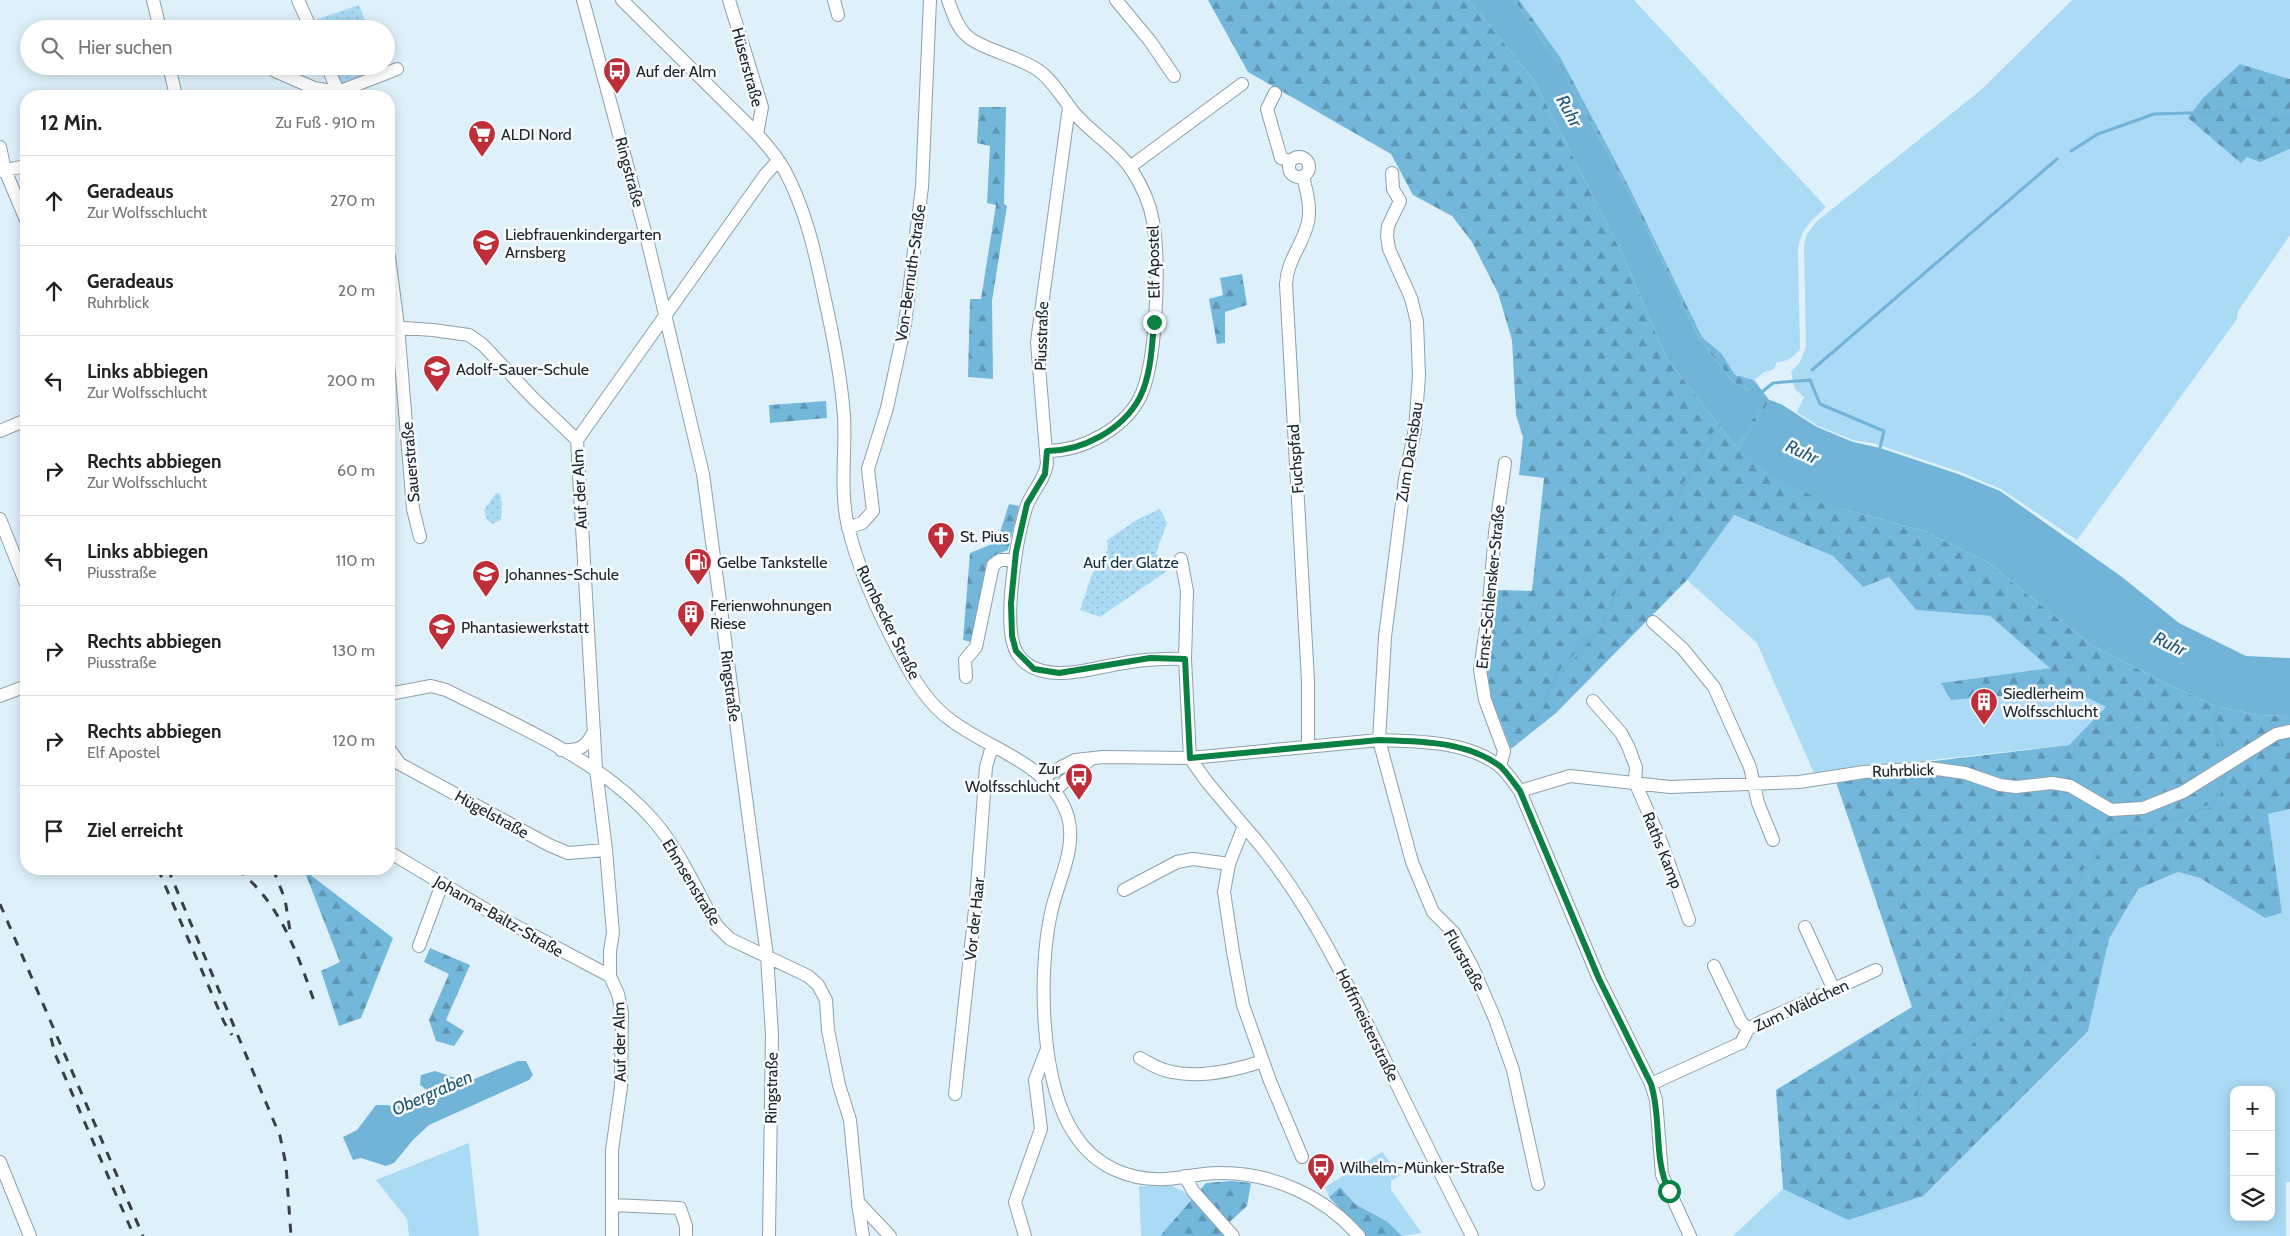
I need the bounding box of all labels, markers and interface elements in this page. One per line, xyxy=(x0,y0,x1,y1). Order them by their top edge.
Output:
search box xyxy=(20,20,395,75)
street label: Hüserstraße xyxy=(728,25,767,109)
icon: search xyxy=(38,34,66,62)
text: Hier suchen xyxy=(78,36,172,59)
bus stop icon: Auf der Alm xyxy=(602,56,632,95)
place label: Auf der Alm xyxy=(636,62,716,81)
water label: Ruhr xyxy=(1551,91,1587,132)
text: 12 Min. xyxy=(40,110,102,135)
text: Zu Fuß · 910 m xyxy=(275,113,375,132)
supermarket icon: ALDI Nord xyxy=(467,119,497,158)
place label: ALDI Nord xyxy=(501,125,572,144)
street label: Ringstraße xyxy=(611,135,648,209)
text: Geradeaus xyxy=(87,180,173,203)
icon: ahead xyxy=(40,187,68,215)
text: 270 m xyxy=(330,191,375,210)
text: Zur Wolfsschlucht xyxy=(87,203,207,222)
street label: Von-Bernuth-Straße xyxy=(891,203,930,343)
place label: Liebfrauenkindergarten Arnsberg xyxy=(505,225,662,262)
street label: Elf Apostel xyxy=(1143,225,1164,299)
school or university icon: Liebfrauenkindergarten Arnsberg xyxy=(471,228,501,267)
text: Geradeaus xyxy=(87,270,173,293)
icon: ahead xyxy=(40,277,68,305)
text: 20 m xyxy=(338,281,375,300)
text: Ruhrblick xyxy=(87,293,149,312)
street label: Piusstraße xyxy=(1031,301,1052,371)
route end xyxy=(1143,311,1166,334)
school or university icon: Adolf-Sauer-Schule xyxy=(422,354,452,393)
text: Links abbiegen xyxy=(87,360,208,383)
place label: Adolf-Sauer-Schule xyxy=(456,360,589,379)
icon: left xyxy=(40,367,68,395)
text: 200 m xyxy=(327,371,375,390)
text: Zur Wolfsschlucht xyxy=(87,383,207,402)
street label: Zum Dachsbau xyxy=(1392,401,1427,503)
street label: Sauerstraße xyxy=(398,421,423,503)
street label: Fuchspfad xyxy=(1284,424,1307,494)
water label: Ruhr xyxy=(1782,435,1823,470)
street label: Auf der Alm xyxy=(568,448,591,530)
text: Rechts abbiegen xyxy=(87,450,221,473)
icon: right xyxy=(40,457,68,485)
text: 60 m xyxy=(337,461,375,480)
text: Zur Wolfsschlucht xyxy=(87,473,207,492)
street label: Ernst-Schlensker-Straße xyxy=(1472,504,1509,670)
church icon: St. Pius xyxy=(926,521,956,560)
place label: St. Pius xyxy=(960,527,1009,546)
text: Links abbiegen xyxy=(87,540,208,563)
icon: left xyxy=(40,547,68,575)
fuel station icon: Gelbe Tankstelle xyxy=(683,547,713,586)
text: 110 m xyxy=(336,551,375,570)
place label: Gelbe Tankstelle xyxy=(717,553,827,572)
park label: Auf der Glatze xyxy=(1083,553,1179,572)
school or university icon: Johannes-Schule xyxy=(471,559,501,598)
street label: Rumbecker Straße xyxy=(853,562,924,682)
text: Piusstraße xyxy=(87,563,156,582)
place label: Johannes-Schule xyxy=(504,565,619,584)
place label: Ferienwohnungen Riese xyxy=(710,596,832,633)
building icon: Ferienwohnungen Riese xyxy=(676,599,706,638)
school or university icon: Phantasiewerkstatt xyxy=(427,612,457,651)
place label: Phantasiewerkstatt xyxy=(461,618,589,637)
water label: Ruhr xyxy=(2150,627,2191,662)
text: Rechts abbiegen xyxy=(87,630,221,653)
icon: right xyxy=(40,637,68,665)
text: 130 m xyxy=(332,641,375,660)
street label: Ringstraße xyxy=(717,649,744,723)
text: Piusstraße xyxy=(87,653,156,672)
place label: Siedlerheim Wolfsschlucht xyxy=(2003,684,2099,721)
building icon: Siedlerheim Wolfsschlucht xyxy=(1969,687,1999,726)
text: Rechts abbiegen xyxy=(87,720,221,743)
icon: right xyxy=(40,727,68,755)
text: 120 m xyxy=(333,731,375,750)
text: Elf Apostel xyxy=(87,743,160,762)
place label: Zur Wolfsschlucht xyxy=(965,759,1061,796)
street label: Ruhrblick xyxy=(1872,760,1935,781)
bus stop icon: Zur Wolfsschlucht xyxy=(1064,762,1094,801)
street label: Hügelstraße xyxy=(452,786,532,842)
street label: Raths Kamp xyxy=(1639,809,1687,891)
icon: arrive xyxy=(40,817,68,845)
text: Ziel erreicht xyxy=(87,819,183,842)
street label: Ehmsenstraße xyxy=(658,836,725,929)
street label: Johanna-Baltz-Straße xyxy=(430,871,567,961)
street label: Vor der Haar xyxy=(961,876,988,962)
street label: Flurstraße xyxy=(1440,926,1489,994)
street label: Hoffmeisterstraße xyxy=(1332,966,1403,1085)
street label: Zum Wäldchen xyxy=(1751,975,1852,1036)
street label: Auf der Alm xyxy=(609,1002,630,1082)
street label: Ringstraße xyxy=(761,1052,782,1124)
water label: Obergraben xyxy=(388,1065,476,1121)
map controls xyxy=(2230,1086,2275,1221)
button: + xyxy=(2230,1086,2275,1131)
button: − xyxy=(2230,1131,2275,1176)
bus stop icon: Wilhelm-Münker-Straße xyxy=(1306,1152,1336,1191)
place label: Wilhelm-Münker-Straße xyxy=(1340,1158,1505,1177)
button: layers xyxy=(2230,1176,2275,1221)
route start xyxy=(1658,1180,1681,1203)

